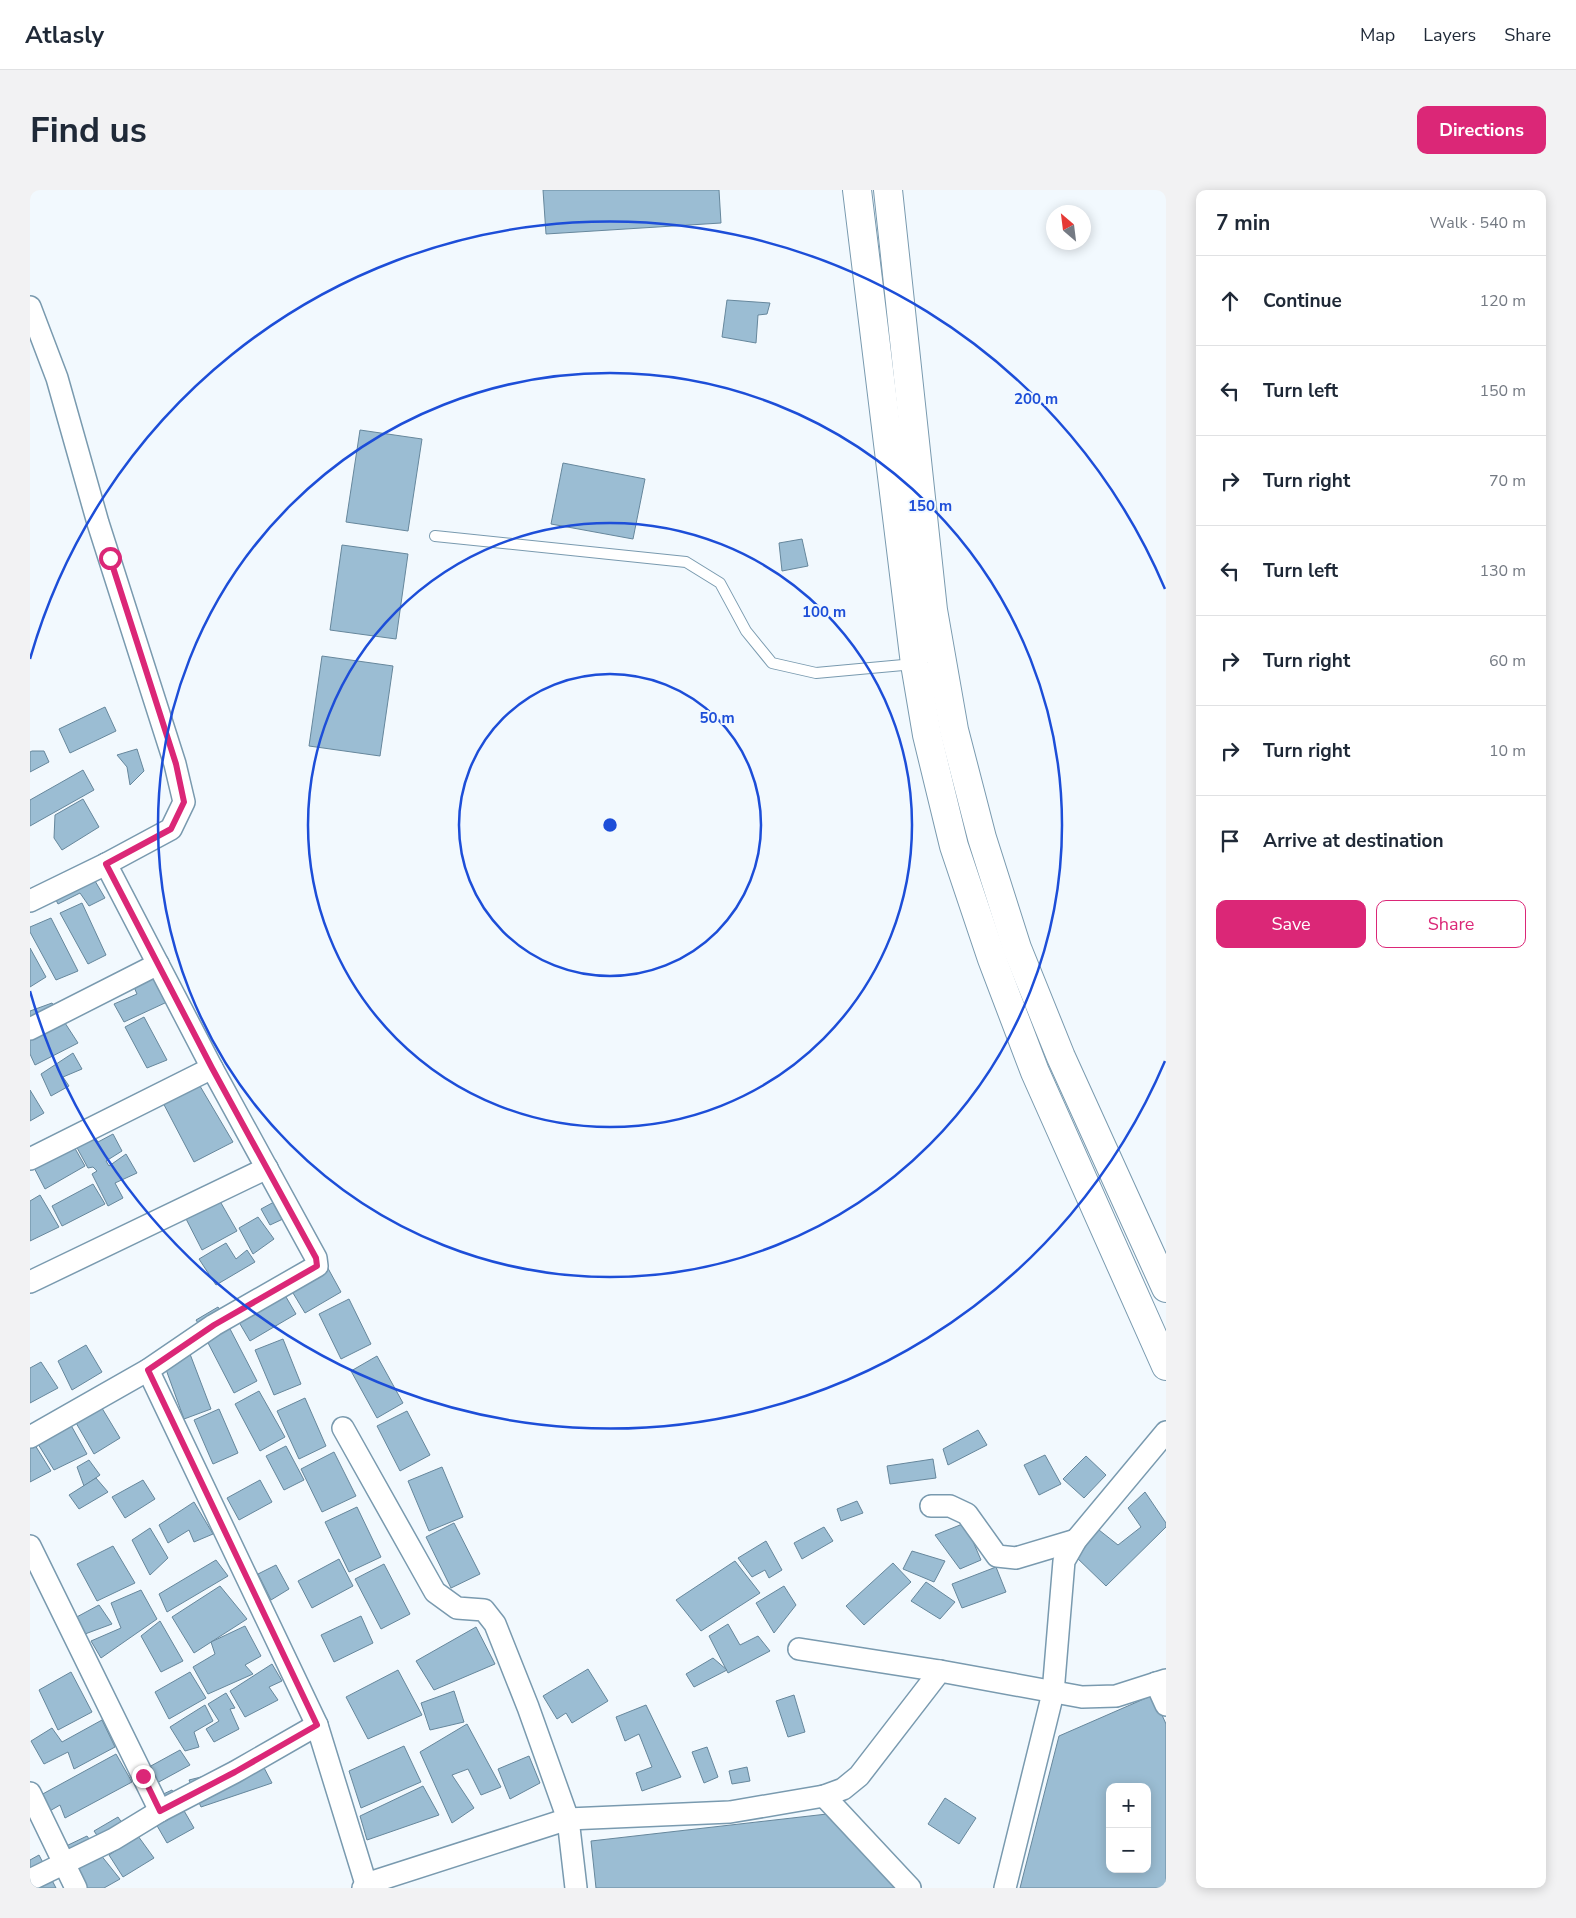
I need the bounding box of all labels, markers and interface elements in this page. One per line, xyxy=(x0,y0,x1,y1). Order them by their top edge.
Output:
text: Atlasly xyxy=(25,19,104,51)
text: Map xyxy=(1360,23,1395,47)
text: Layers xyxy=(1423,23,1476,47)
text: Share xyxy=(1504,23,1551,47)
button: Directions xyxy=(1417,106,1546,154)
text: Find us xyxy=(30,107,147,154)
north arrow xyxy=(1046,205,1091,250)
text: 7 min xyxy=(1216,209,1270,237)
text: Walk · 540 m xyxy=(1430,212,1526,234)
icon: ahead xyxy=(1216,287,1244,315)
text: Continue xyxy=(1263,288,1342,314)
text: 120 m xyxy=(1479,290,1526,312)
icon: left xyxy=(1216,377,1244,405)
text: Turn left xyxy=(1263,378,1338,404)
text: 150 m xyxy=(1479,380,1526,402)
text: 200 m xyxy=(1014,389,1058,409)
icon: right xyxy=(1216,467,1244,495)
text: Turn right xyxy=(1263,468,1350,494)
text: 70 m xyxy=(1489,470,1526,492)
text: 150 m xyxy=(908,496,952,516)
route start xyxy=(99,547,122,570)
icon: left xyxy=(1216,557,1244,585)
text: Turn left xyxy=(1263,558,1338,584)
text: 130 m xyxy=(1479,560,1526,582)
text: 100 m xyxy=(802,602,846,622)
icon: right xyxy=(1216,647,1244,675)
text: Turn right xyxy=(1263,648,1350,674)
text: 60 m xyxy=(1489,650,1526,672)
text: 50 m xyxy=(699,708,735,728)
icon: right xyxy=(1216,737,1244,765)
text: Turn right xyxy=(1263,738,1350,764)
text: 10 m xyxy=(1489,740,1526,762)
centre of rings xyxy=(601,816,619,834)
icon: arrive xyxy=(1216,827,1244,855)
text: Arrive at destination xyxy=(1263,828,1444,854)
button: Save xyxy=(1216,900,1366,948)
button: Share xyxy=(1376,900,1526,948)
route end xyxy=(132,1765,155,1788)
map controls xyxy=(1106,1783,1151,1873)
button: + xyxy=(1106,1783,1151,1828)
button: − xyxy=(1106,1828,1151,1873)

